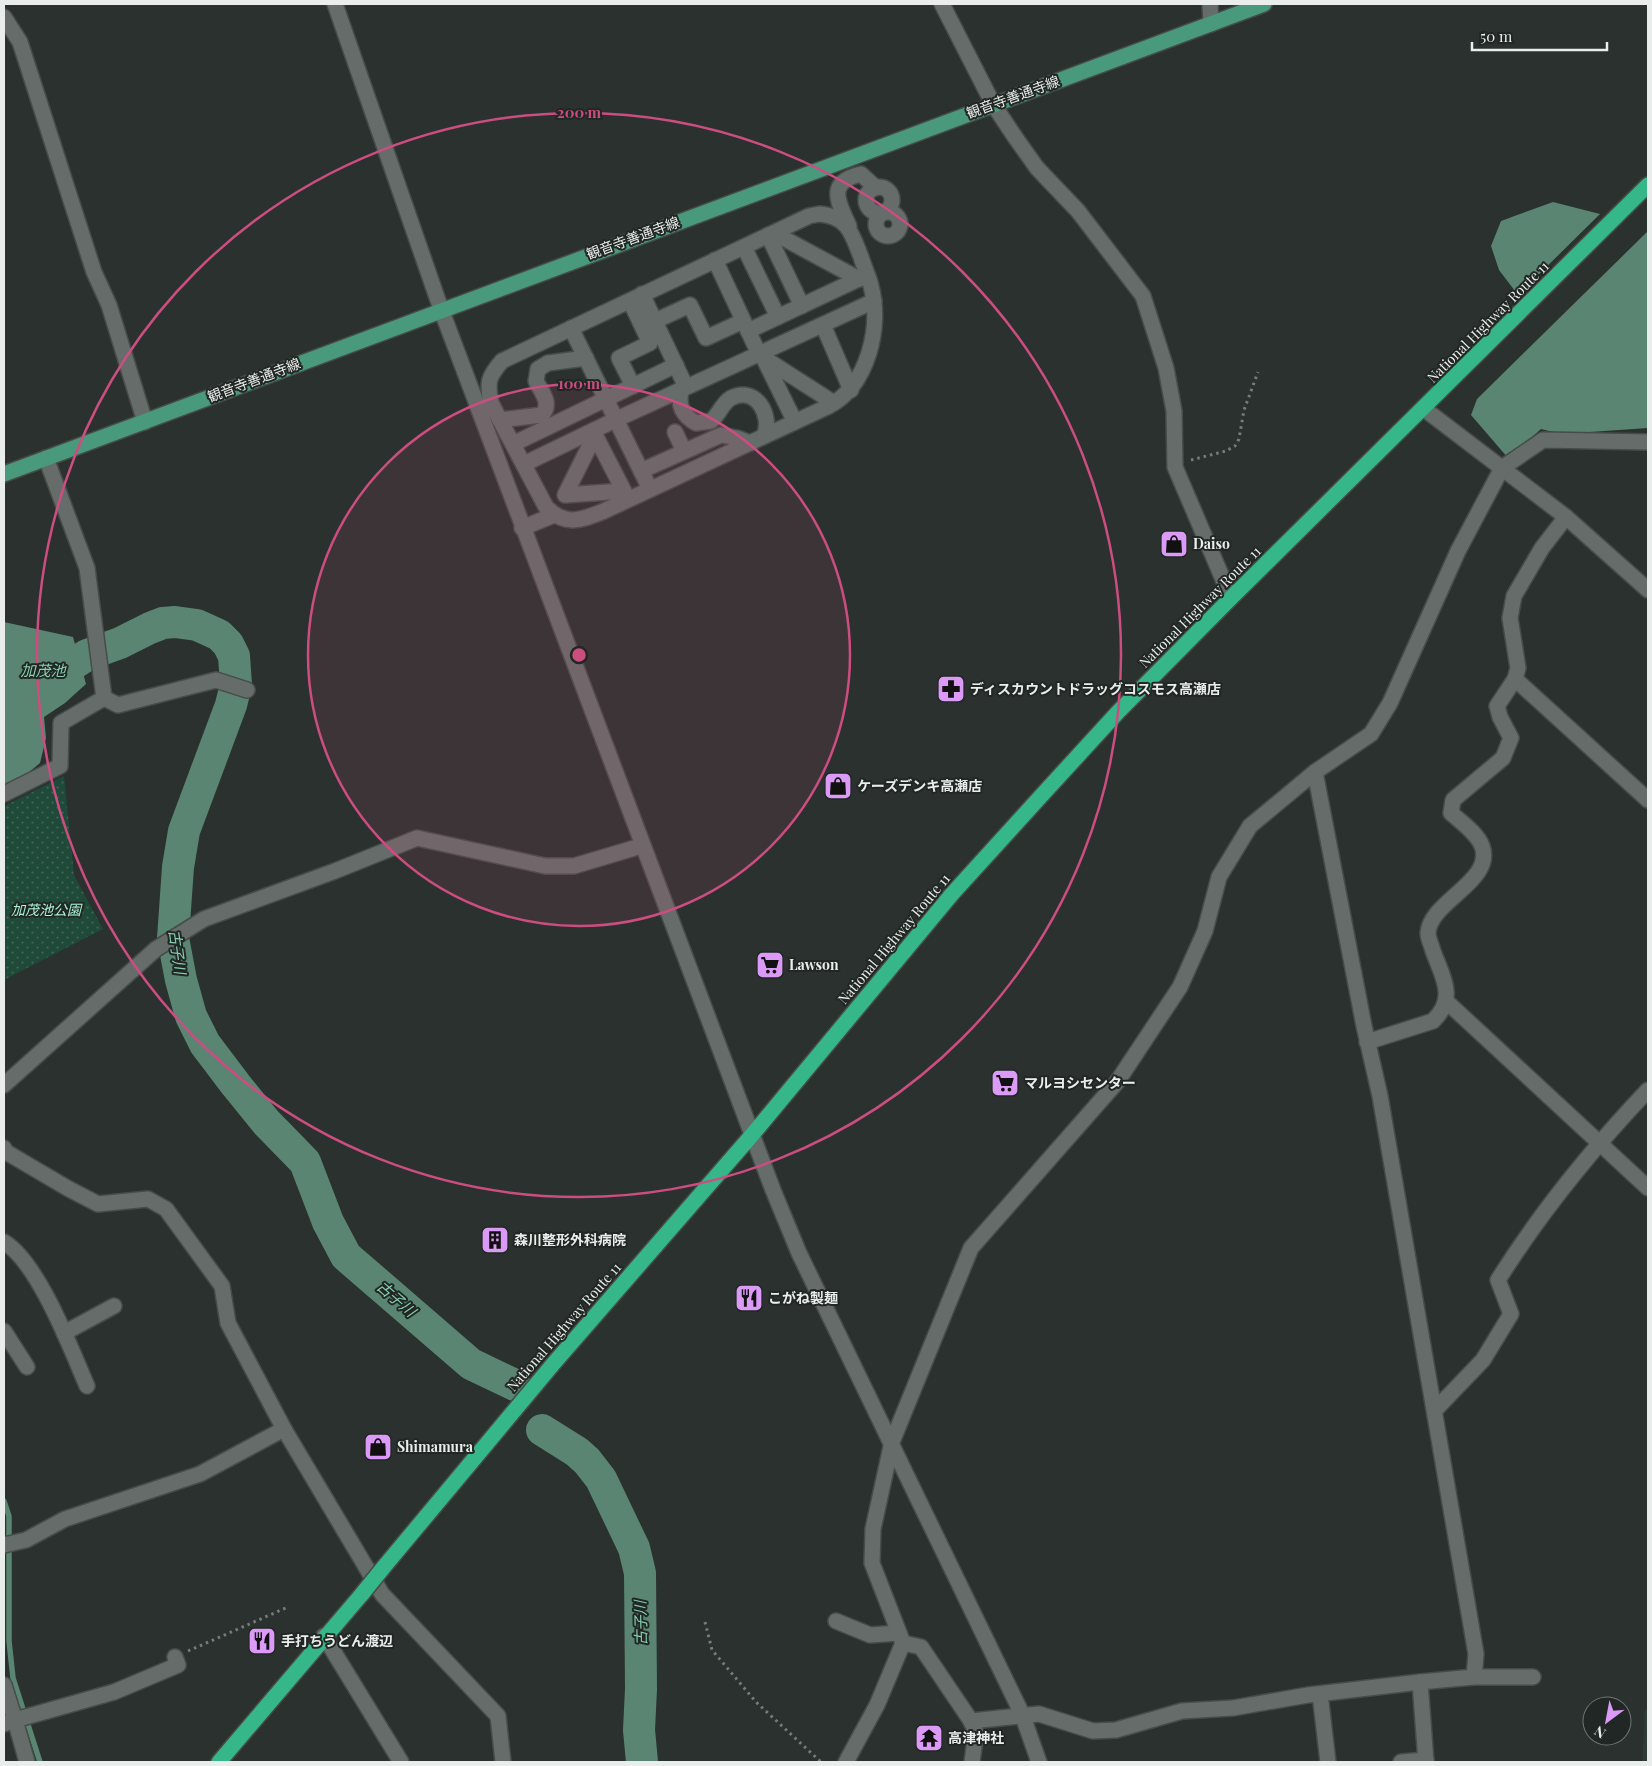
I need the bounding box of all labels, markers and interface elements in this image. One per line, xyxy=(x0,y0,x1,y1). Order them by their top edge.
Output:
scale bar xyxy=(1472,20,1607,52)
text: 50 m xyxy=(1480,26,1513,46)
street label: 観音寺善通寺線 xyxy=(964,71,1062,122)
text: 200 m xyxy=(557,102,602,122)
street label: 観音寺善通寺線 xyxy=(584,212,682,263)
street label: National Highway Route 11 xyxy=(1423,257,1553,387)
street label: 観音寺善通寺線 xyxy=(205,353,303,406)
text: 100 m xyxy=(558,373,601,393)
shop icon: Daiso xyxy=(1159,529,1189,559)
place label: Daiso xyxy=(1193,534,1230,553)
street label: National Highway Route 11 xyxy=(1135,542,1265,672)
centre of rings xyxy=(570,646,588,664)
water label: 加茂池 xyxy=(20,660,67,680)
pharmacy icon: ディスカウントドラッグコスモス高瀬店 xyxy=(936,674,966,704)
place label: ディスカウントドラッグコスモス高瀬店 xyxy=(970,679,1221,698)
shop icon: ケーズデンキ高瀬店 xyxy=(823,771,853,801)
place label: ケーズデンキ高瀬店 xyxy=(857,776,982,795)
street label: National Highway Route 11 xyxy=(833,869,954,1008)
park label: 加茂池公園 xyxy=(11,900,83,919)
water label: 古子川 xyxy=(165,928,191,978)
supermarket icon: Lawson xyxy=(755,950,785,980)
place label: Lawson xyxy=(789,955,839,974)
supermarket icon: マルヨシセンター xyxy=(990,1068,1020,1098)
place label: マルヨシセンター xyxy=(1024,1073,1136,1092)
building icon: 森川整形外科病院 xyxy=(480,1225,510,1255)
place label: 森川整形外科病院 xyxy=(514,1230,626,1249)
street label: National Highway Route 11 xyxy=(502,1258,625,1395)
water label: 古子川 xyxy=(373,1276,422,1322)
restaurant icon: こがね製麺 xyxy=(734,1283,764,1313)
place label: こがね製麺 xyxy=(768,1288,838,1307)
shop icon: Shimamura xyxy=(363,1432,393,1462)
place label: Shimamura xyxy=(397,1437,474,1456)
water label: 古子川 xyxy=(630,1598,650,1646)
restaurant icon: 手打ちうどん渡辺 xyxy=(247,1626,277,1656)
place label: 手打ちうどん渡辺 xyxy=(281,1631,393,1650)
north arrow xyxy=(1582,1696,1632,1746)
text: N xyxy=(1591,1722,1609,1743)
temple icon: 高津神社 xyxy=(914,1723,944,1753)
place label: 高津神社 xyxy=(948,1728,1004,1747)

